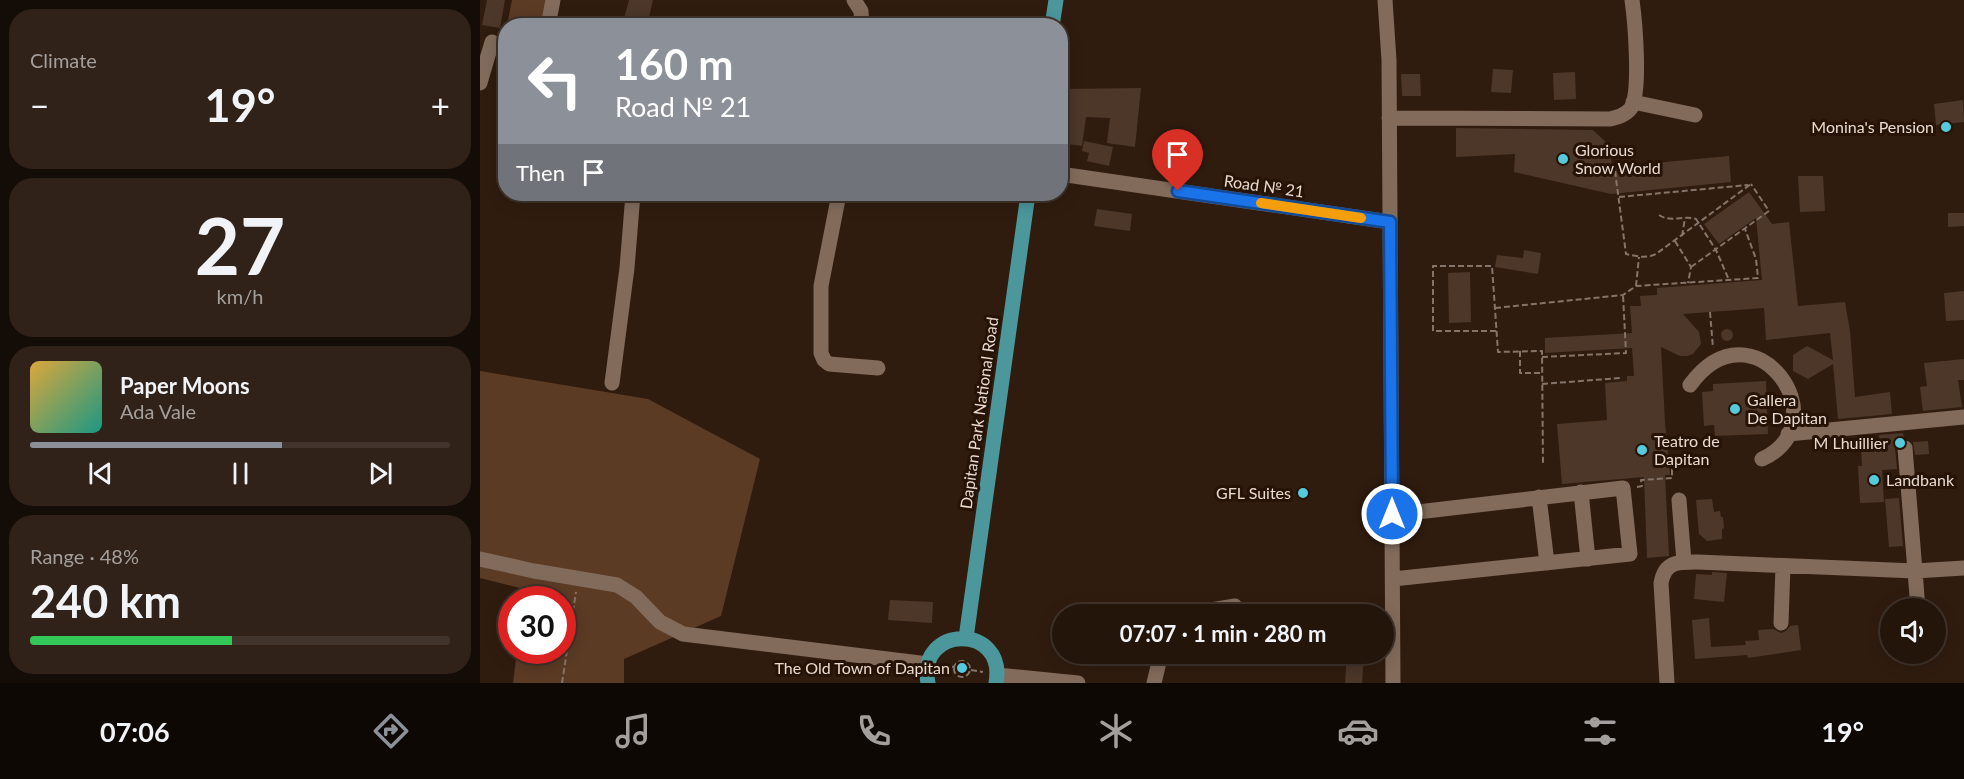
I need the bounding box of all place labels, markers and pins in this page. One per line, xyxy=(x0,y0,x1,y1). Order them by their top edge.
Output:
place label: Monina's Pension xyxy=(1811,117,1934,136)
marker: Monina's Pension xyxy=(1939,120,1953,134)
pin xyxy=(1152,129,1203,191)
place label: Glorious Snow World xyxy=(1575,140,1661,177)
marker: Glorious Snow World xyxy=(1556,152,1570,166)
place label: Gallera De Dapitan xyxy=(1747,390,1827,427)
marker: Gallera De Dapitan xyxy=(1728,402,1742,416)
place label: Teatro de Dapitan xyxy=(1654,431,1720,468)
place label: M Lhuillier xyxy=(1813,433,1888,452)
marker: M Lhuillier xyxy=(1893,436,1907,450)
marker: Teatro de Dapitan xyxy=(1635,443,1649,457)
place label: Landbank xyxy=(1886,470,1955,489)
marker: Landbank xyxy=(1867,473,1881,487)
place label: GFL Suites xyxy=(1216,483,1291,502)
marker: GFL Suites xyxy=(1296,486,1310,500)
place label: The Old Town of Dapitan xyxy=(775,658,950,677)
marker: The Old Town of Dapitan xyxy=(955,661,969,675)

